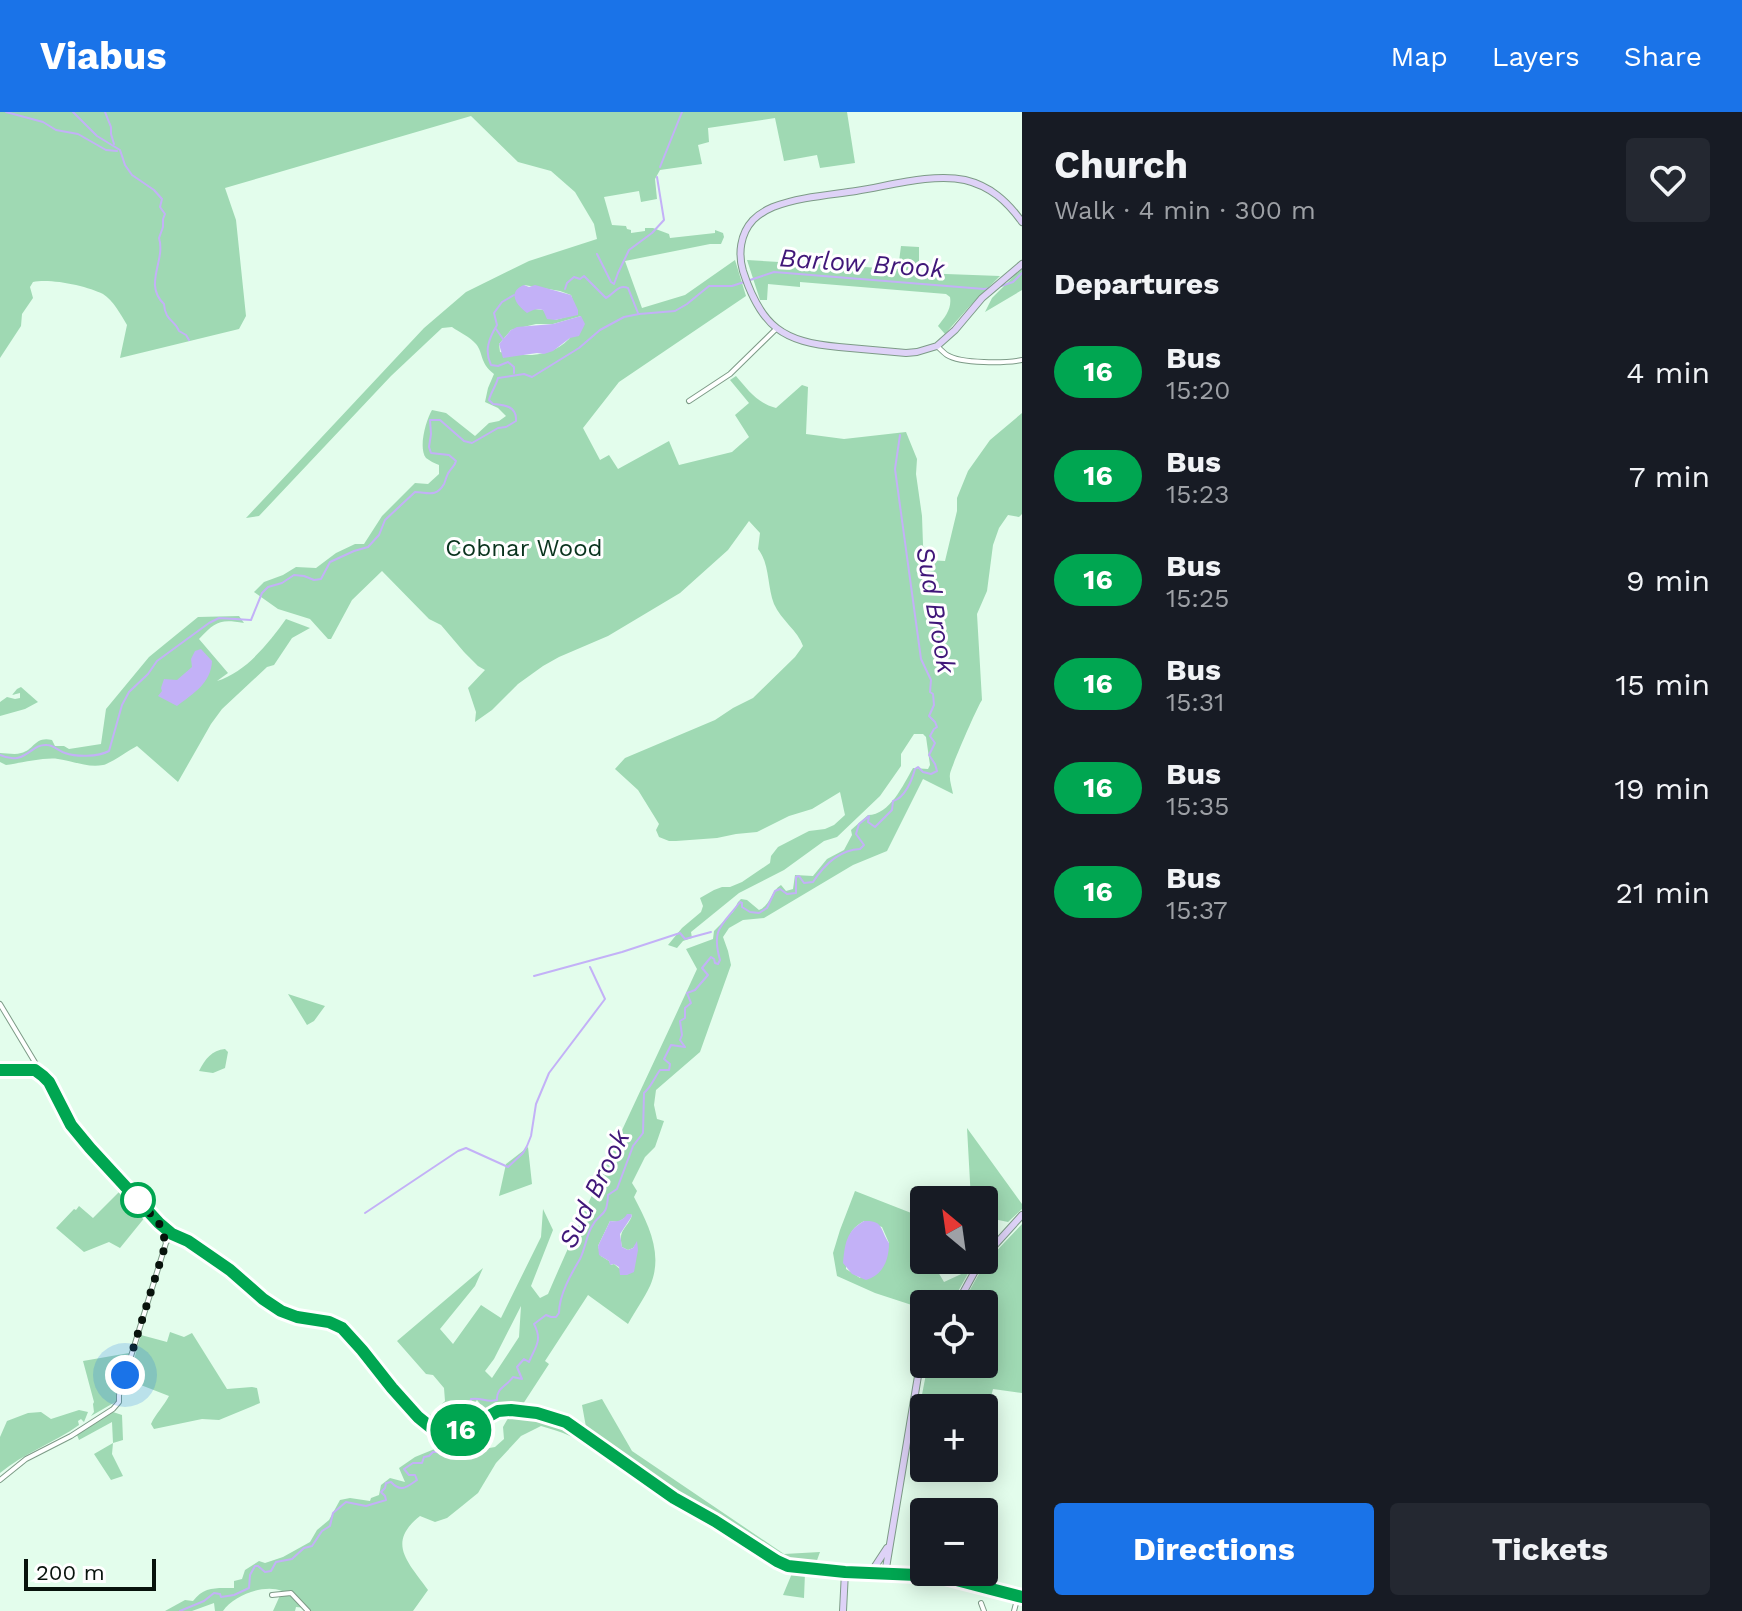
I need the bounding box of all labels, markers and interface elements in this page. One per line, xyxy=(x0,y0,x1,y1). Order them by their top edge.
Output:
text: Viabus xyxy=(40,34,167,78)
text: Map xyxy=(1391,40,1448,73)
text: Layers xyxy=(1492,40,1580,73)
text: Share xyxy=(1624,40,1702,73)
button: heart xyxy=(1626,138,1710,222)
text: Church xyxy=(1054,143,1188,187)
text: Walk · 4 min · 300 m xyxy=(1054,195,1316,225)
water label: Barlow Brook xyxy=(778,242,946,284)
text: Departures xyxy=(1054,266,1219,301)
text: Bus xyxy=(1166,340,1221,375)
text: 16 xyxy=(1083,355,1113,388)
text: 4 min xyxy=(1626,355,1710,390)
text: 15:20 xyxy=(1166,375,1230,405)
text: Bus xyxy=(1166,444,1221,479)
text: 16 xyxy=(1083,459,1113,492)
text: 7 min xyxy=(1629,459,1710,494)
text: 15:23 xyxy=(1166,479,1229,509)
park label: Cobnar Wood xyxy=(445,534,603,562)
water label: Sud Brook xyxy=(910,544,962,677)
text: Bus xyxy=(1166,548,1221,583)
text: 16 xyxy=(1083,563,1113,596)
text: 9 min xyxy=(1626,563,1710,598)
text: 15:25 xyxy=(1166,583,1229,613)
text: Bus xyxy=(1166,652,1221,687)
text: 16 xyxy=(1083,667,1113,700)
text: 15 min xyxy=(1615,667,1710,702)
text: 15:31 xyxy=(1166,687,1224,717)
text: Bus xyxy=(1166,756,1221,791)
text: 16 xyxy=(1083,771,1113,804)
text: 19 min xyxy=(1614,771,1710,806)
text: 15:35 xyxy=(1166,791,1229,821)
text: Bus xyxy=(1166,860,1221,895)
text: 16 xyxy=(1083,875,1113,908)
text: 21 min xyxy=(1615,875,1710,910)
text: 15:37 xyxy=(1166,895,1228,925)
water label: Sud Brook xyxy=(552,1124,636,1253)
unlabelled marker xyxy=(121,1183,155,1217)
north arrow xyxy=(910,1186,998,1274)
map controls xyxy=(910,1186,998,1586)
button: locate xyxy=(910,1290,998,1378)
your location xyxy=(105,1355,145,1395)
button: + xyxy=(910,1394,998,1482)
line badge: 16 xyxy=(425,1404,497,1456)
text: 16 xyxy=(446,1413,476,1446)
button: − xyxy=(910,1498,998,1586)
button: Directions xyxy=(1054,1503,1374,1595)
button: Tickets xyxy=(1390,1503,1710,1595)
scale bar xyxy=(24,1555,156,1591)
text: 200 m xyxy=(36,1560,105,1585)

